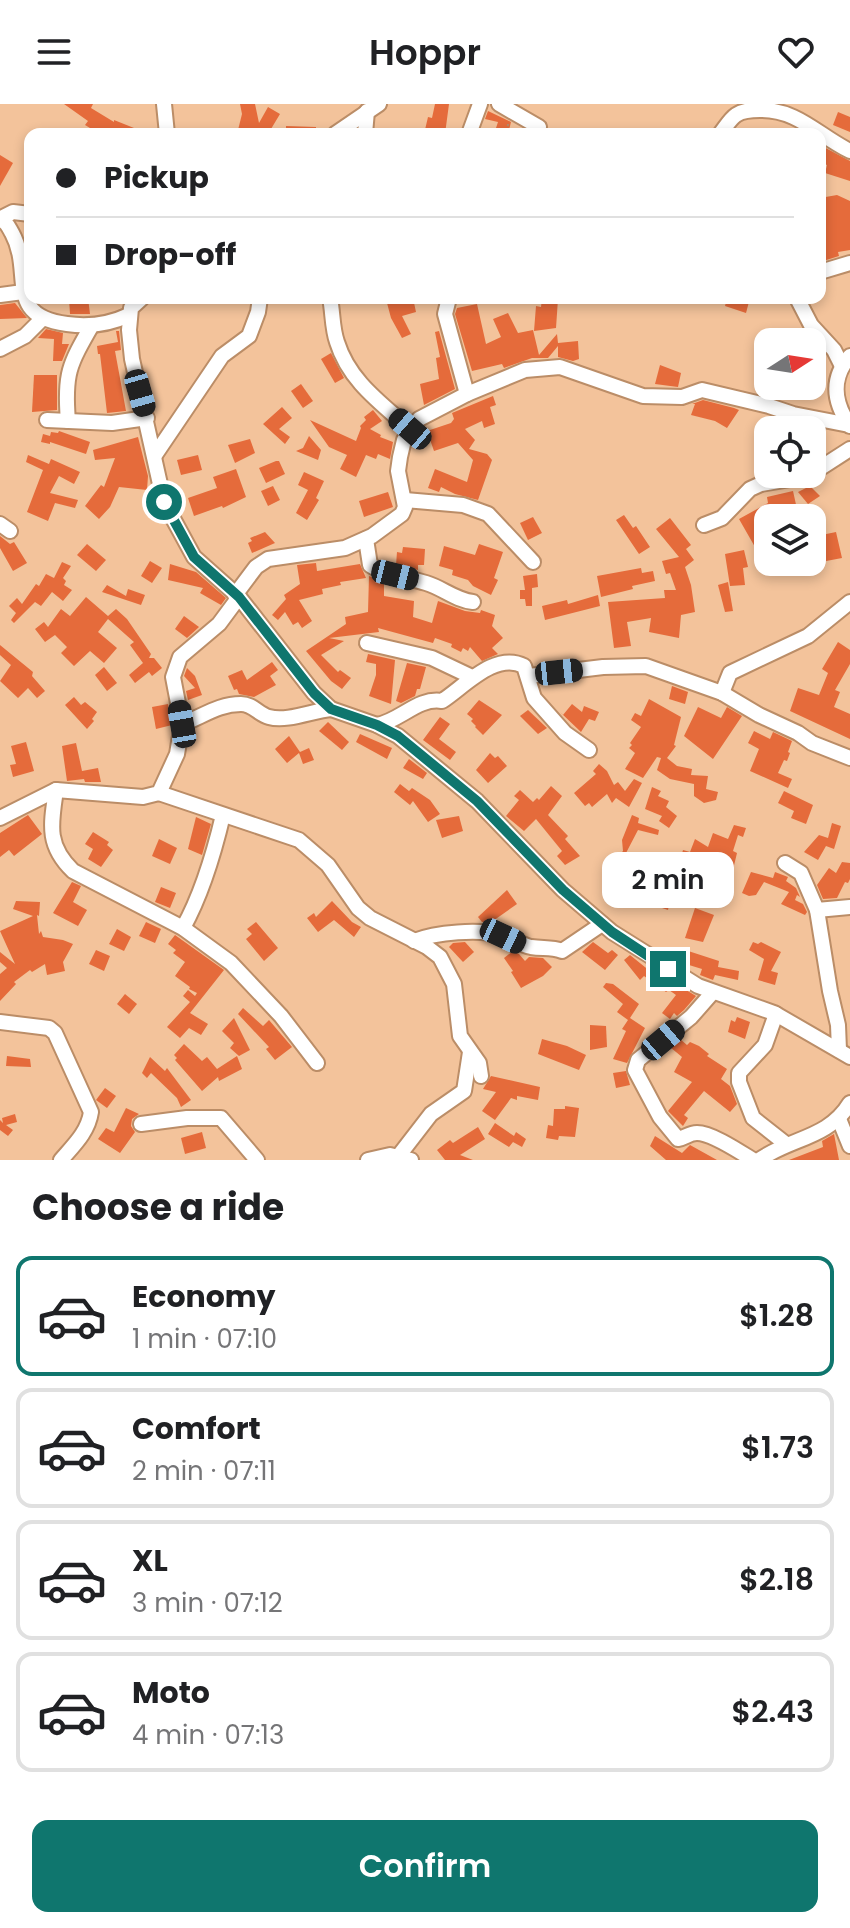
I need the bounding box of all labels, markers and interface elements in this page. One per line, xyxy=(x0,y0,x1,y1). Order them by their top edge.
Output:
text: Hoppr xyxy=(369,27,481,78)
icon: menu xyxy=(32,30,76,74)
icon: heart xyxy=(774,30,818,74)
text: Pickup xyxy=(104,156,209,199)
text: Drop-off xyxy=(104,233,236,276)
north arrow xyxy=(754,328,826,400)
map controls xyxy=(754,328,826,576)
car xyxy=(122,367,158,419)
car xyxy=(384,404,436,454)
button: locate xyxy=(754,416,826,488)
route start xyxy=(146,484,182,520)
button: layers xyxy=(754,504,826,576)
car xyxy=(369,558,421,592)
car xyxy=(534,658,584,686)
car xyxy=(166,698,198,750)
callout: 2 min xyxy=(602,853,734,909)
text: 2 min xyxy=(632,862,704,898)
car xyxy=(476,915,530,957)
route end xyxy=(650,951,686,987)
car xyxy=(637,1015,689,1065)
text: Choose a ride xyxy=(32,1182,284,1233)
text: Economy xyxy=(132,1275,276,1318)
icon: car xyxy=(36,1280,108,1352)
text: $1.28 xyxy=(739,1294,814,1337)
text: 1 min · 07:10 xyxy=(132,1321,277,1357)
text: Comfort xyxy=(132,1407,261,1450)
icon: car xyxy=(36,1412,108,1484)
text: $1.73 xyxy=(741,1426,814,1469)
text: 2 min · 07:11 xyxy=(132,1453,276,1489)
text: XL xyxy=(132,1539,168,1582)
icon: car xyxy=(36,1544,108,1616)
text: $2.18 xyxy=(739,1558,814,1601)
text: 3 min · 07:12 xyxy=(132,1585,283,1621)
text: Moto xyxy=(132,1671,210,1714)
icon: car xyxy=(36,1676,108,1748)
text: $2.43 xyxy=(732,1690,814,1733)
text: 4 min · 07:13 xyxy=(132,1717,284,1753)
button: Confirm xyxy=(32,1820,818,1912)

